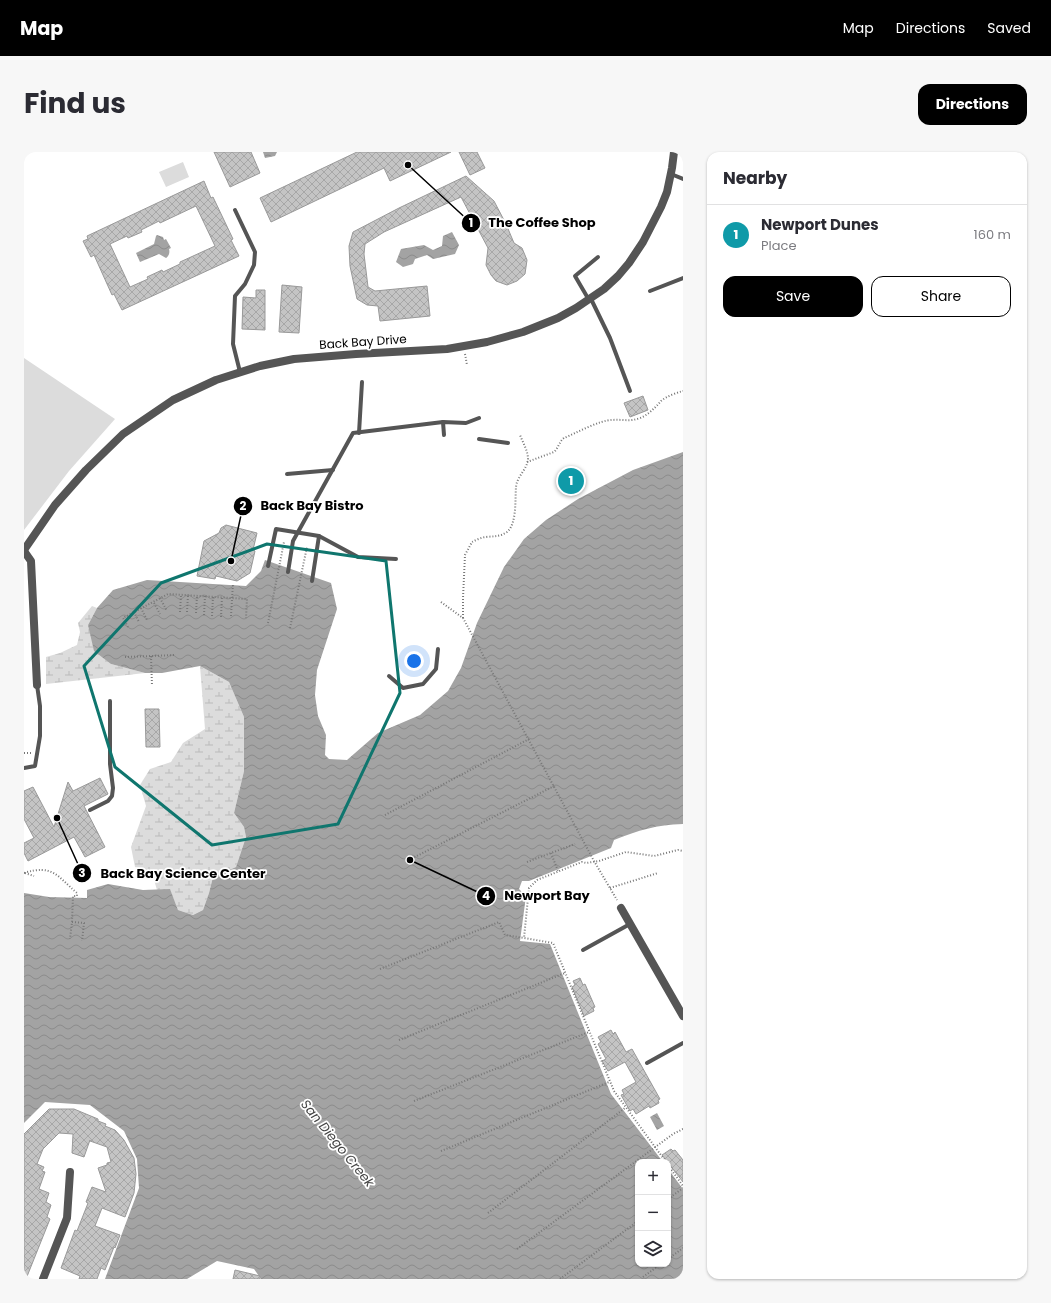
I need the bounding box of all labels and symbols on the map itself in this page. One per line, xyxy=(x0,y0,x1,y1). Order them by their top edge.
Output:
callout: The Coffee Shop xyxy=(461,210,604,235)
text: The Coffee Shop xyxy=(488,213,596,232)
text: 1 xyxy=(469,214,473,231)
street label: Back Bay Drive xyxy=(319,330,407,353)
pin: 1 xyxy=(558,466,584,496)
callout: Back Bay Bistro xyxy=(233,493,372,518)
text: Back Bay Bistro xyxy=(260,496,364,515)
text: 2 xyxy=(240,497,247,514)
your location xyxy=(404,651,424,671)
callout: Back Bay Science Center xyxy=(72,861,273,886)
text: 3 xyxy=(78,864,86,881)
text: Back Bay Science Center xyxy=(100,864,266,883)
callout: Newport Bay xyxy=(476,883,597,908)
text: Newport Bay xyxy=(504,886,590,905)
text: 4 xyxy=(482,887,490,904)
water label: San Diego Creek xyxy=(296,1095,380,1192)

